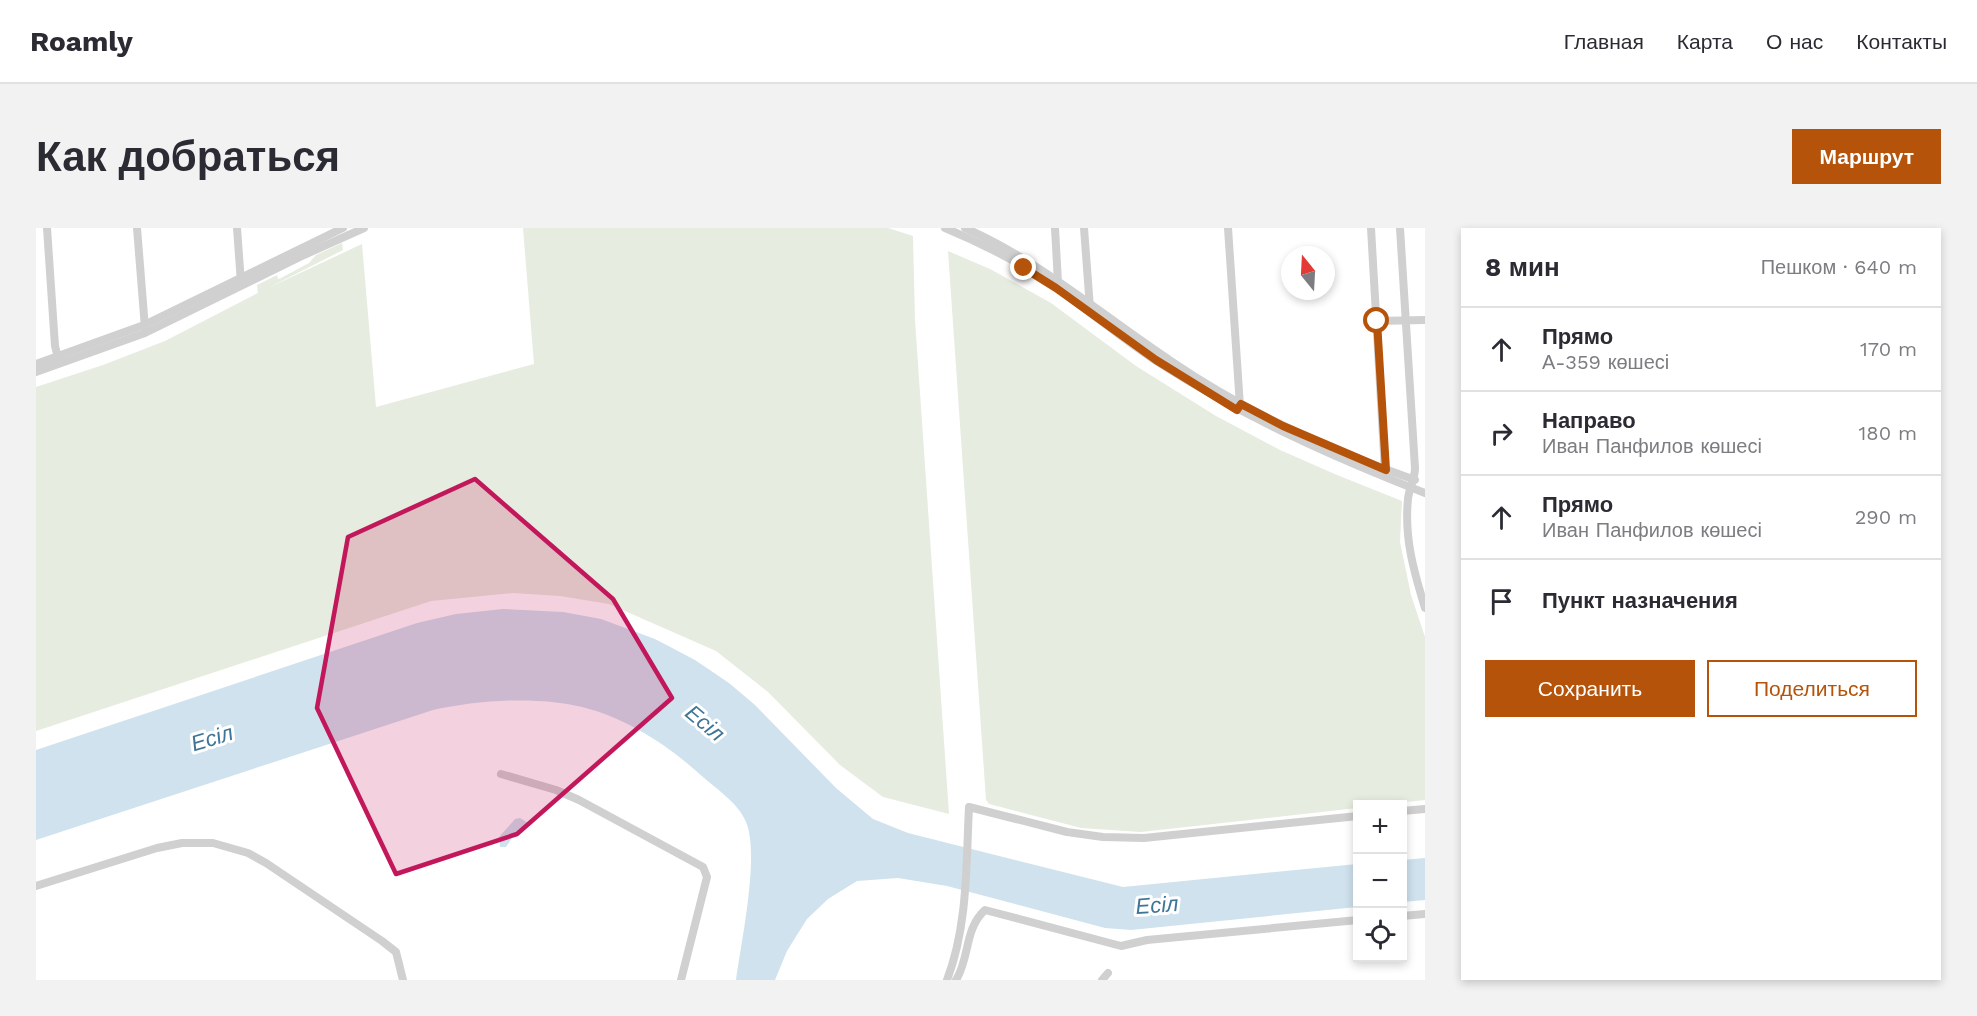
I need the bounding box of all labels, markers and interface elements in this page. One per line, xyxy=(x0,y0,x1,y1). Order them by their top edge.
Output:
text: Roamly xyxy=(30,25,133,58)
text: Главная xyxy=(1564,29,1644,54)
text: Карта xyxy=(1677,29,1733,54)
text: О нас xyxy=(1766,29,1823,54)
text: Контакты xyxy=(1856,29,1947,54)
button: Маршрут xyxy=(1792,129,1941,184)
text: Как добраться xyxy=(36,132,340,181)
north arrow xyxy=(1281,246,1335,300)
text: 8 мин xyxy=(1485,252,1560,282)
route end xyxy=(1010,254,1036,280)
text: Пешком · 640 m xyxy=(1761,255,1917,279)
route start xyxy=(1363,307,1389,333)
text: Прямо xyxy=(1542,324,1613,349)
icon: ahead xyxy=(1485,333,1518,366)
text: 170 m xyxy=(1860,337,1917,361)
text: А-359 көшесі xyxy=(1542,350,1669,374)
text: Направо xyxy=(1542,408,1636,433)
icon: right xyxy=(1485,417,1518,450)
text: 180 m xyxy=(1859,421,1917,445)
text: Иван Панфилов көшесі xyxy=(1542,434,1762,458)
text: Прямо xyxy=(1542,492,1613,517)
icon: ahead xyxy=(1485,501,1518,534)
text: 290 m xyxy=(1855,505,1917,529)
text: Иван Панфилов көшесі xyxy=(1542,518,1762,542)
icon: arrive xyxy=(1485,585,1518,618)
text: Пункт назначения xyxy=(1542,588,1738,613)
button: Сохранить xyxy=(1485,660,1695,717)
button: Поделиться xyxy=(1707,660,1917,717)
water label: Есіл xyxy=(681,700,729,746)
water label: Есіл xyxy=(188,720,236,756)
map controls xyxy=(1353,800,1407,962)
button: + xyxy=(1353,800,1407,854)
button: − xyxy=(1353,854,1407,908)
water label: Есіл xyxy=(1135,891,1179,919)
button: locate xyxy=(1353,908,1407,962)

